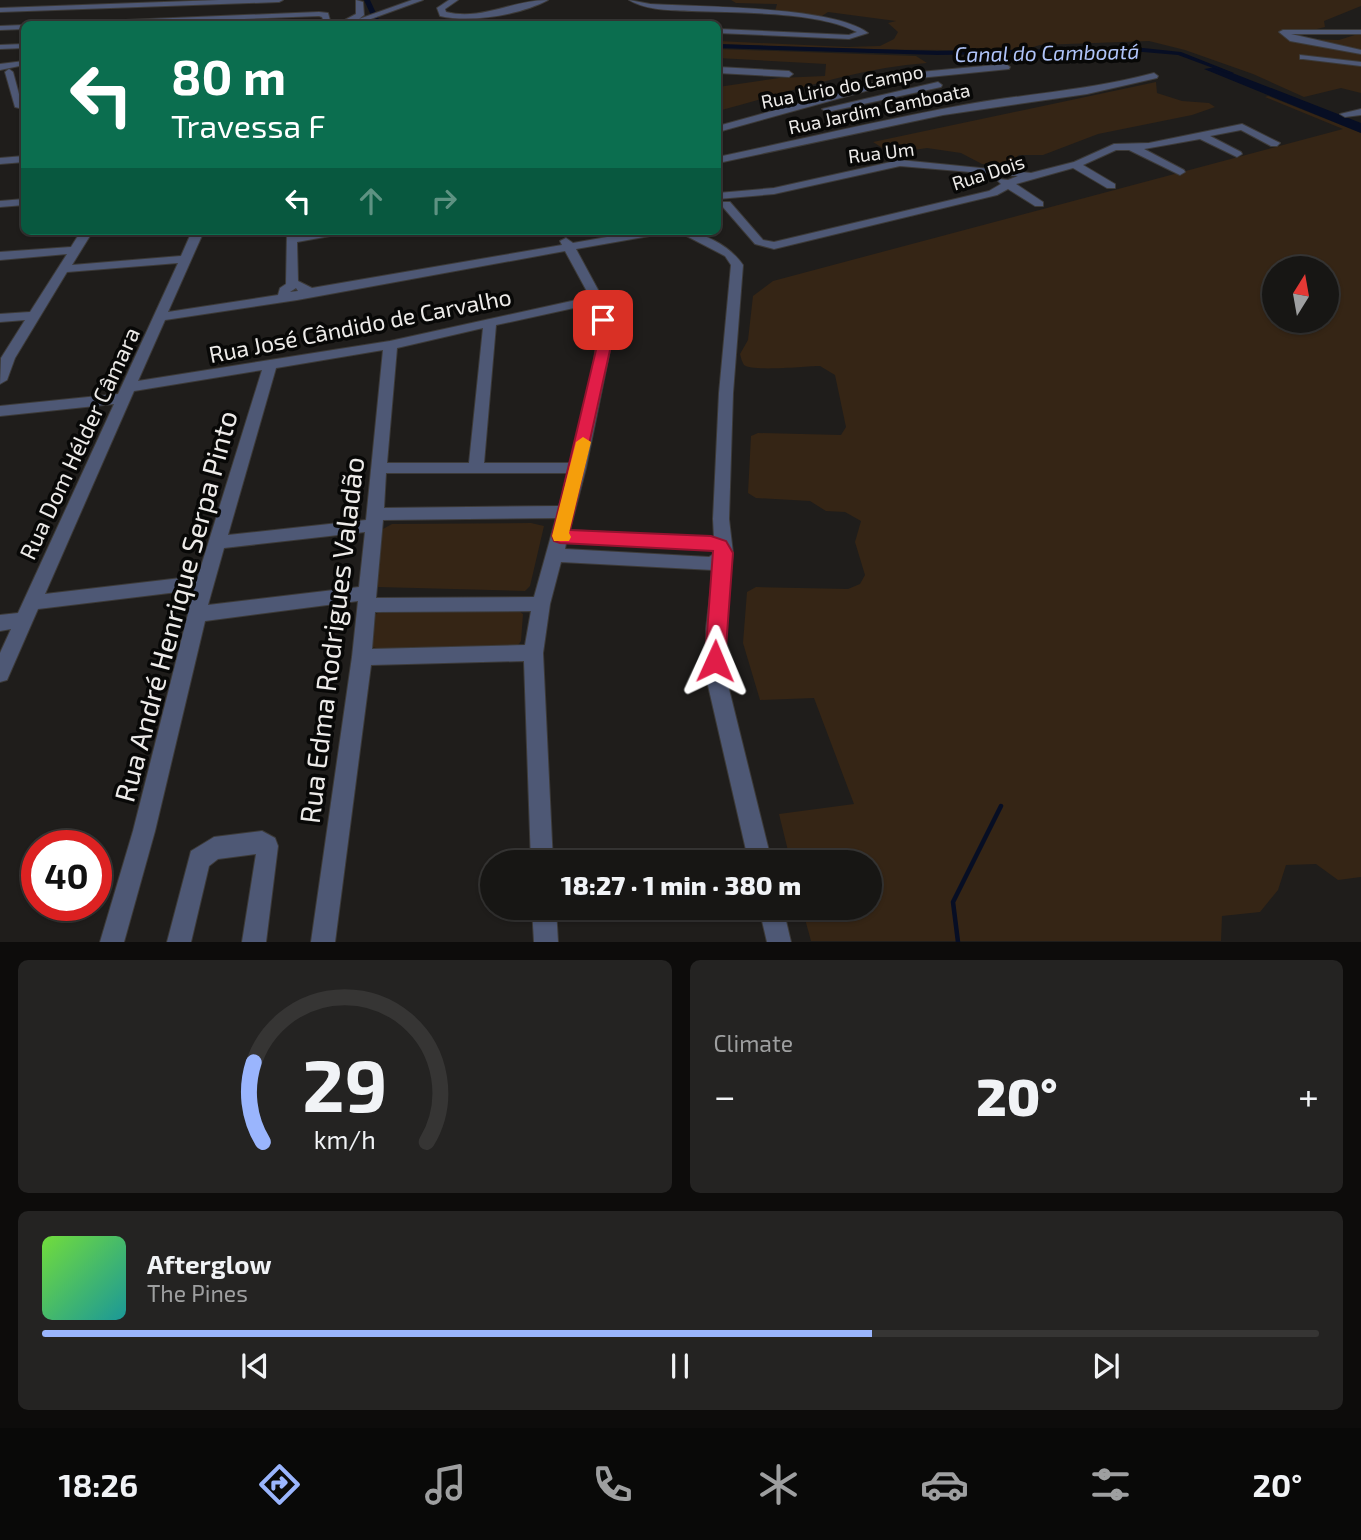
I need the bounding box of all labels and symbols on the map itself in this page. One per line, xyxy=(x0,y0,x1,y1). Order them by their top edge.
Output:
water label: Canal do Camboatá xyxy=(954,38,1140,66)
street label: Rua Lirio do Campo xyxy=(759,59,925,113)
street label: Rua Jardim Camboata xyxy=(786,77,972,139)
street label: Rua Um xyxy=(847,137,915,167)
street label: Rua Dois xyxy=(949,149,1027,195)
north arrow xyxy=(1262,256,1339,332)
street label: Rua José Cândido de Carvalho xyxy=(206,282,514,368)
pin xyxy=(573,290,633,350)
street label: Rua Dom Hélder Câmara xyxy=(13,322,145,564)
street label: Rua André Henrique Serpa Pinto xyxy=(106,407,244,805)
street label: Rua Edma Rodrigues Valadão xyxy=(292,455,370,825)
position arrow xyxy=(678,624,752,698)
speed limit sign: 40 xyxy=(21,830,112,921)

